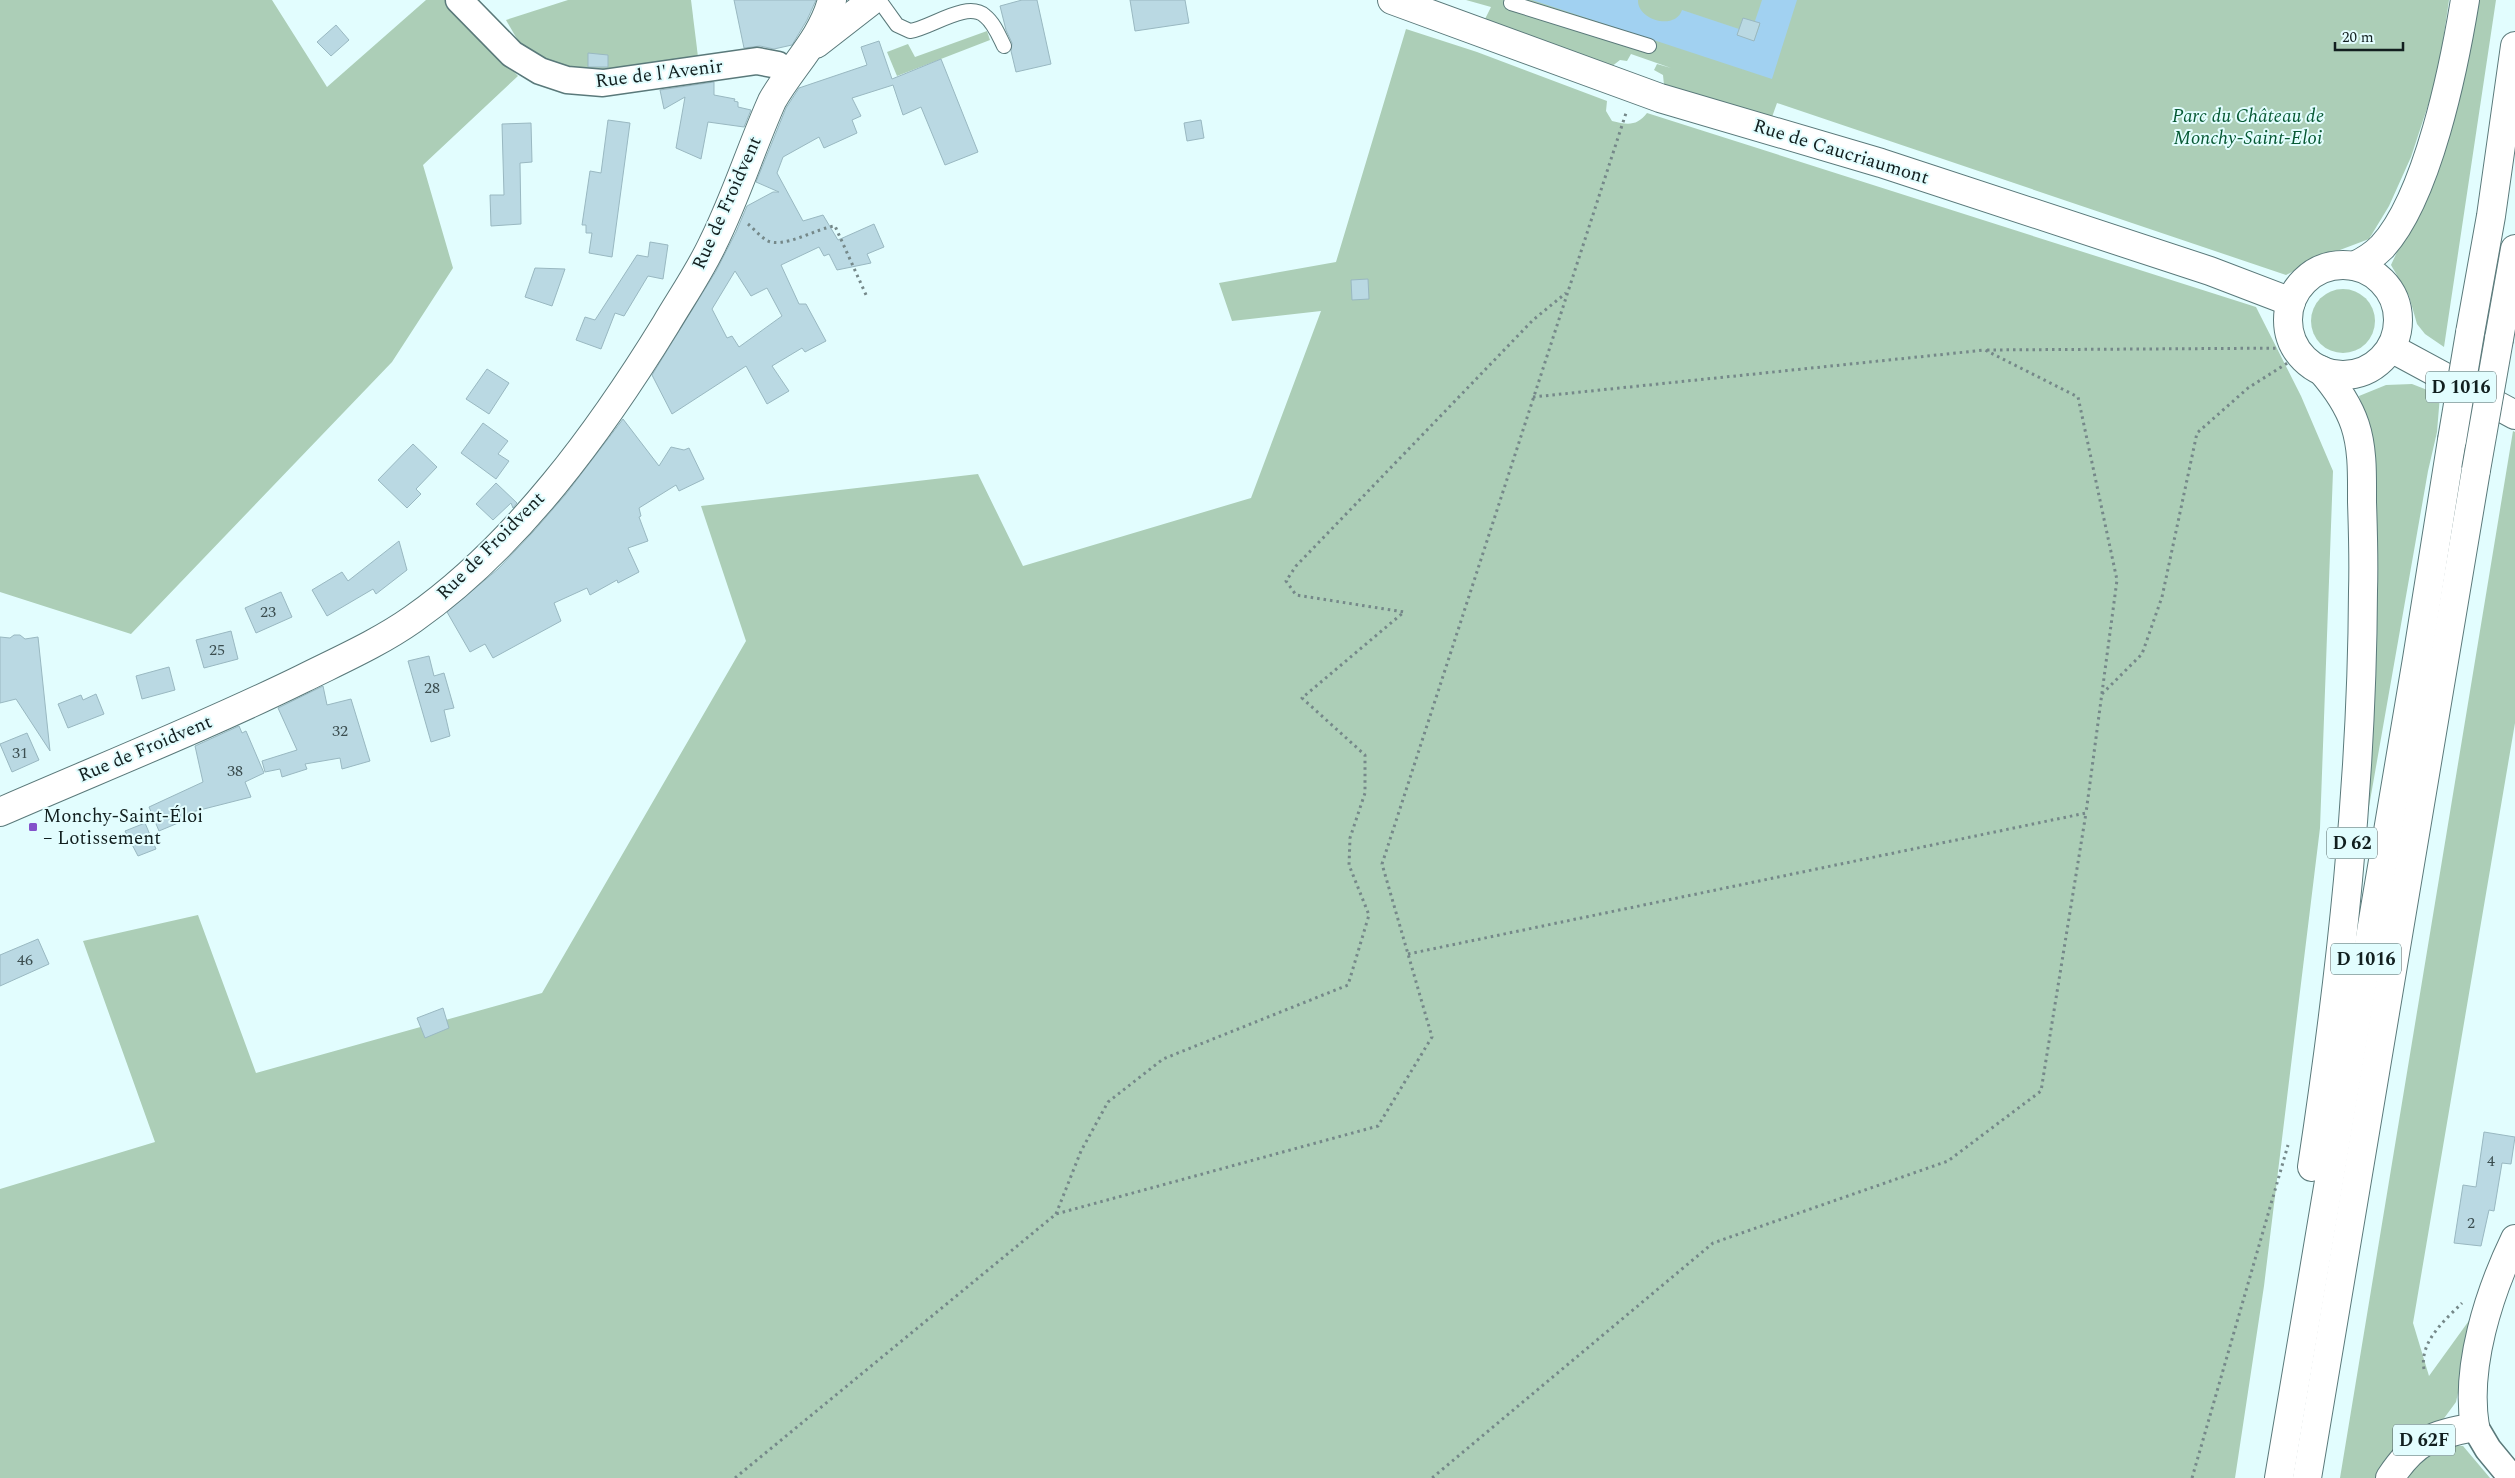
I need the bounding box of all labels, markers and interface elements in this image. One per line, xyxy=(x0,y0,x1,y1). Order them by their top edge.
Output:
scale bar xyxy=(2335,20,2402,52)
text: 20 m xyxy=(2342,26,2374,49)
street label: Rue de l'Avenir xyxy=(594,52,725,96)
park label: Parc du Château de Monchy-Saint-Eloi xyxy=(2172,102,2324,153)
street label: Rue de Caucriaumont xyxy=(1750,111,1933,193)
street label: Rue de Froidvent xyxy=(685,131,769,274)
road number: D 1016 xyxy=(2426,372,2496,402)
street label: Rue de Froidvent xyxy=(430,485,552,607)
house number: 23 xyxy=(260,600,276,624)
house number: 25 xyxy=(209,638,225,662)
house number: 28 xyxy=(424,676,440,700)
street label: Rue de Froidvent xyxy=(73,708,217,790)
house number: 32 xyxy=(332,719,348,743)
house number: 31 xyxy=(12,741,28,765)
house number: 38 xyxy=(227,759,243,783)
place label: Monchy-Saint-Éloi – Lotissement xyxy=(43,802,203,853)
marker: Monchy-Saint-Éloi – Lotissement xyxy=(27,821,39,833)
road number: D 62 xyxy=(2327,828,2377,858)
road number: D 1016 xyxy=(2331,944,2401,974)
house number: 46 xyxy=(17,948,33,972)
house number: 4 xyxy=(2487,1149,2495,1173)
house number: 2 xyxy=(2467,1211,2475,1235)
road number: D 62F xyxy=(2393,1424,2455,1456)

